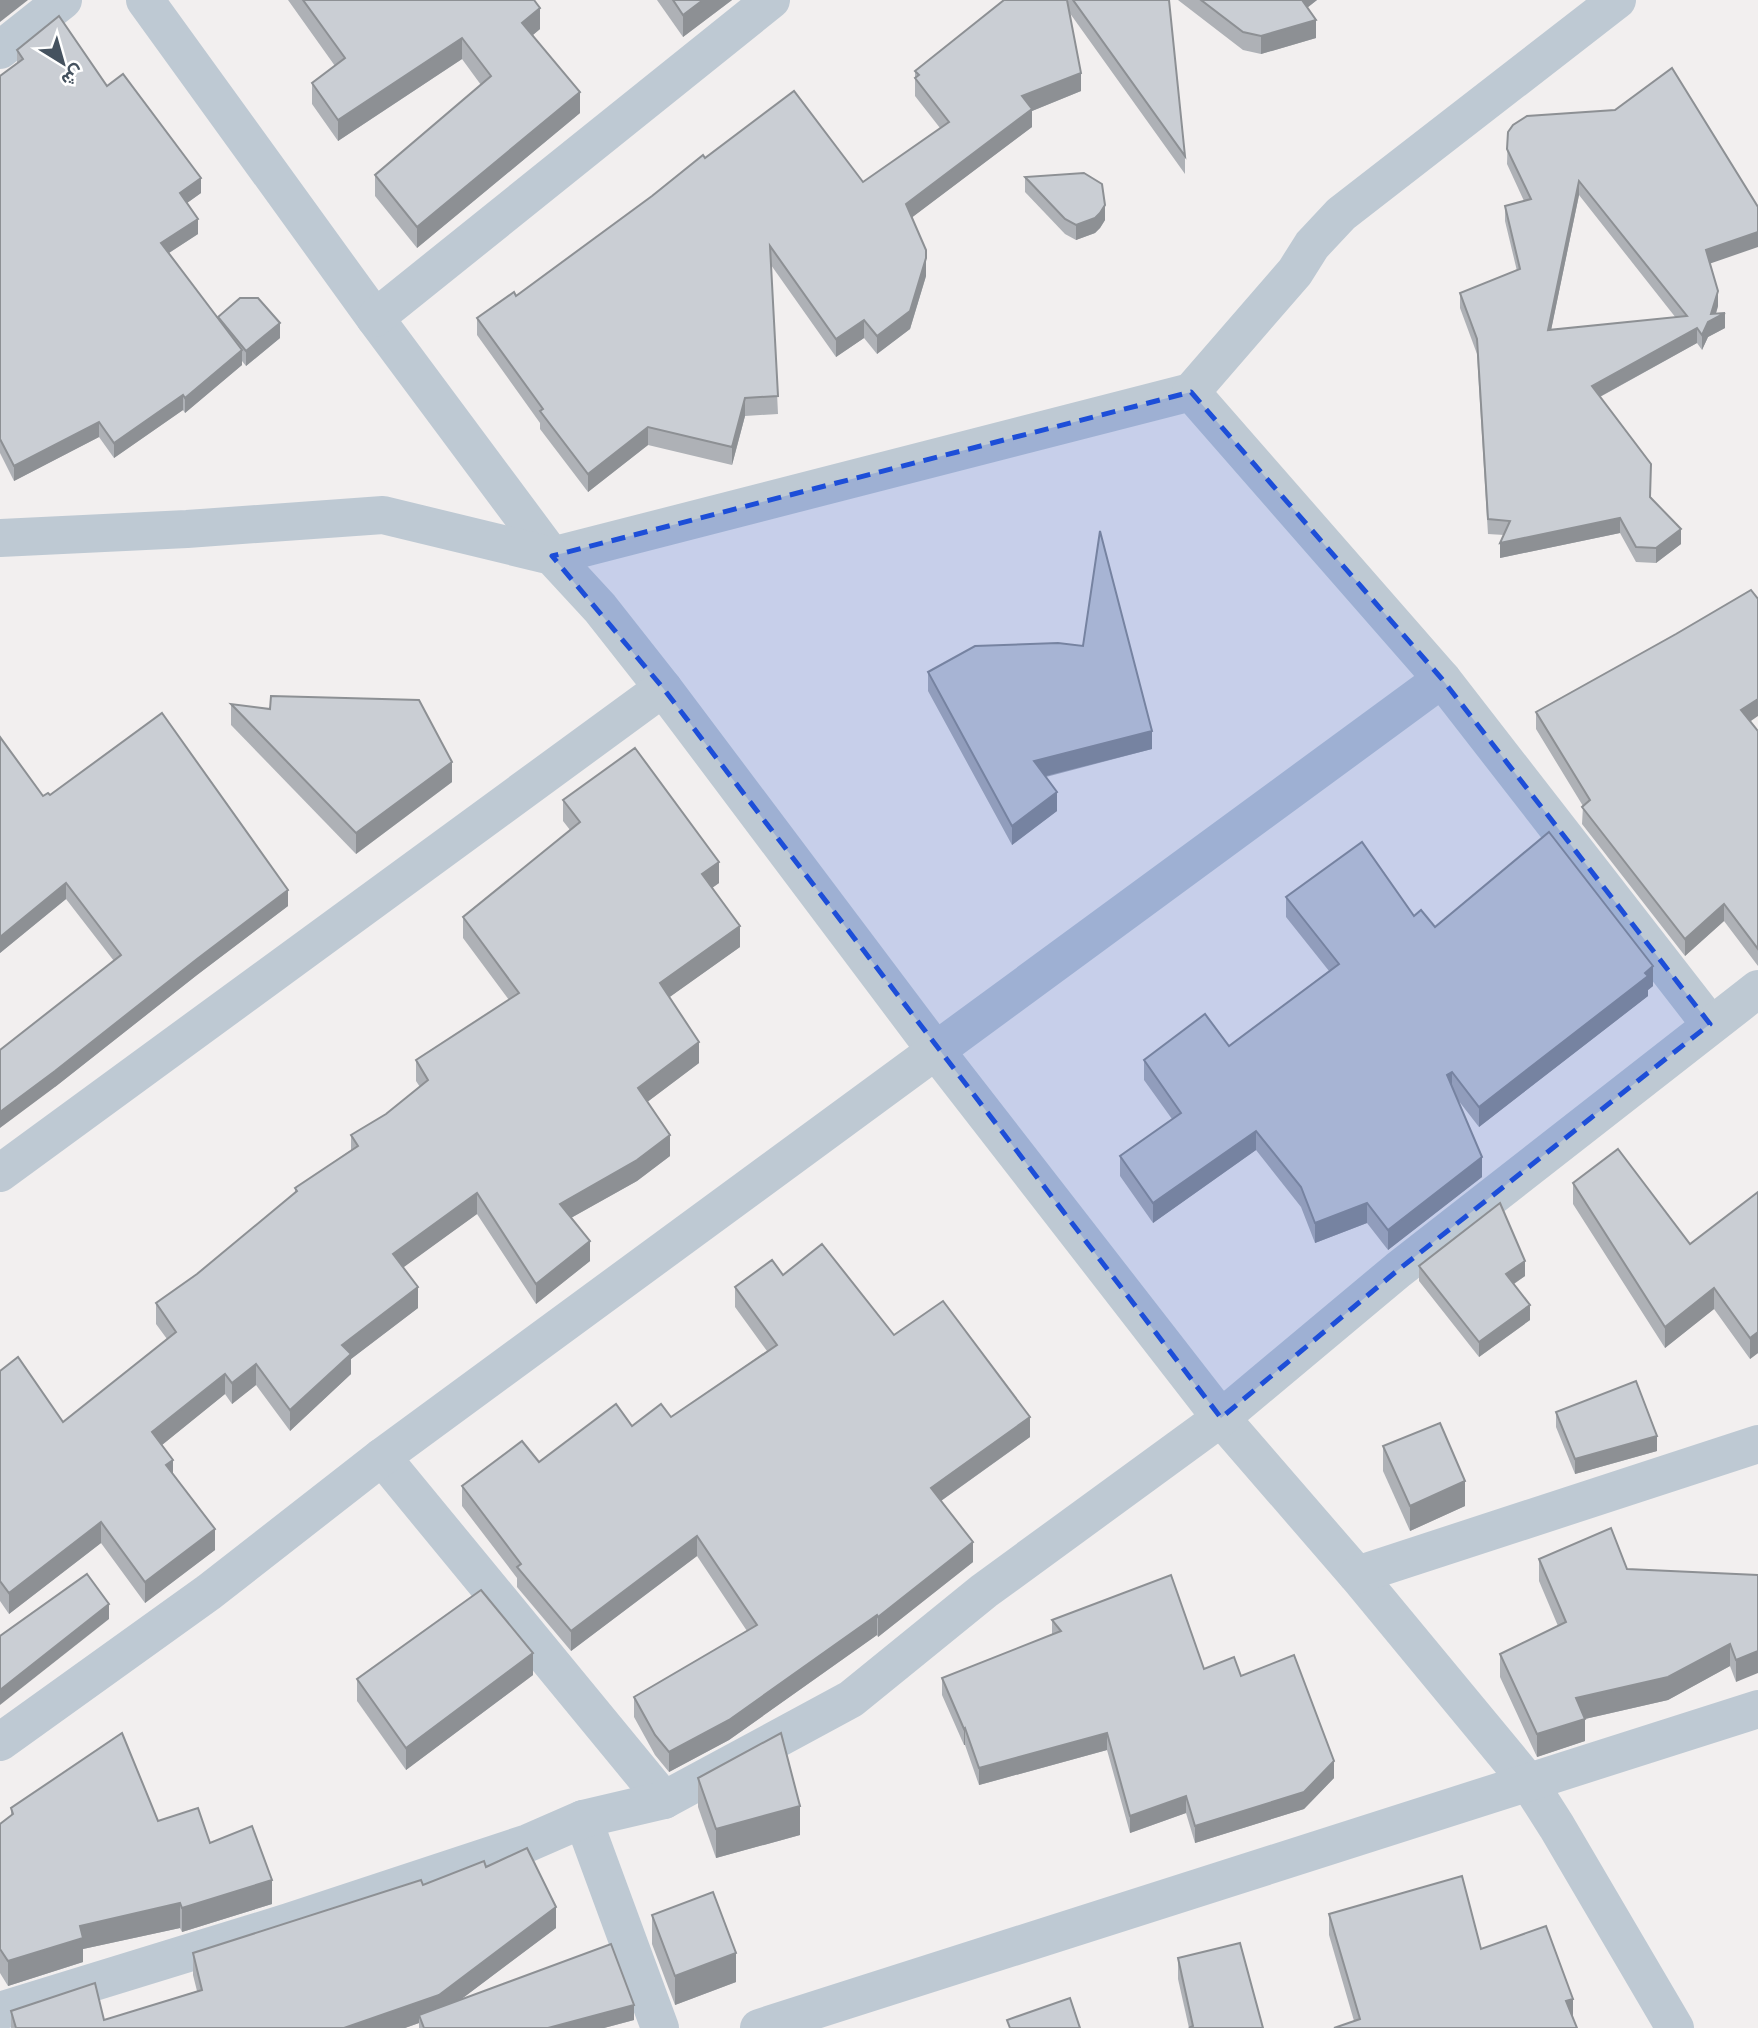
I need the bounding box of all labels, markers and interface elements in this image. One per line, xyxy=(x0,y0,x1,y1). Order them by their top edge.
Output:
north arrow xyxy=(28,28,98,98)
text: ش xyxy=(56,59,90,94)

